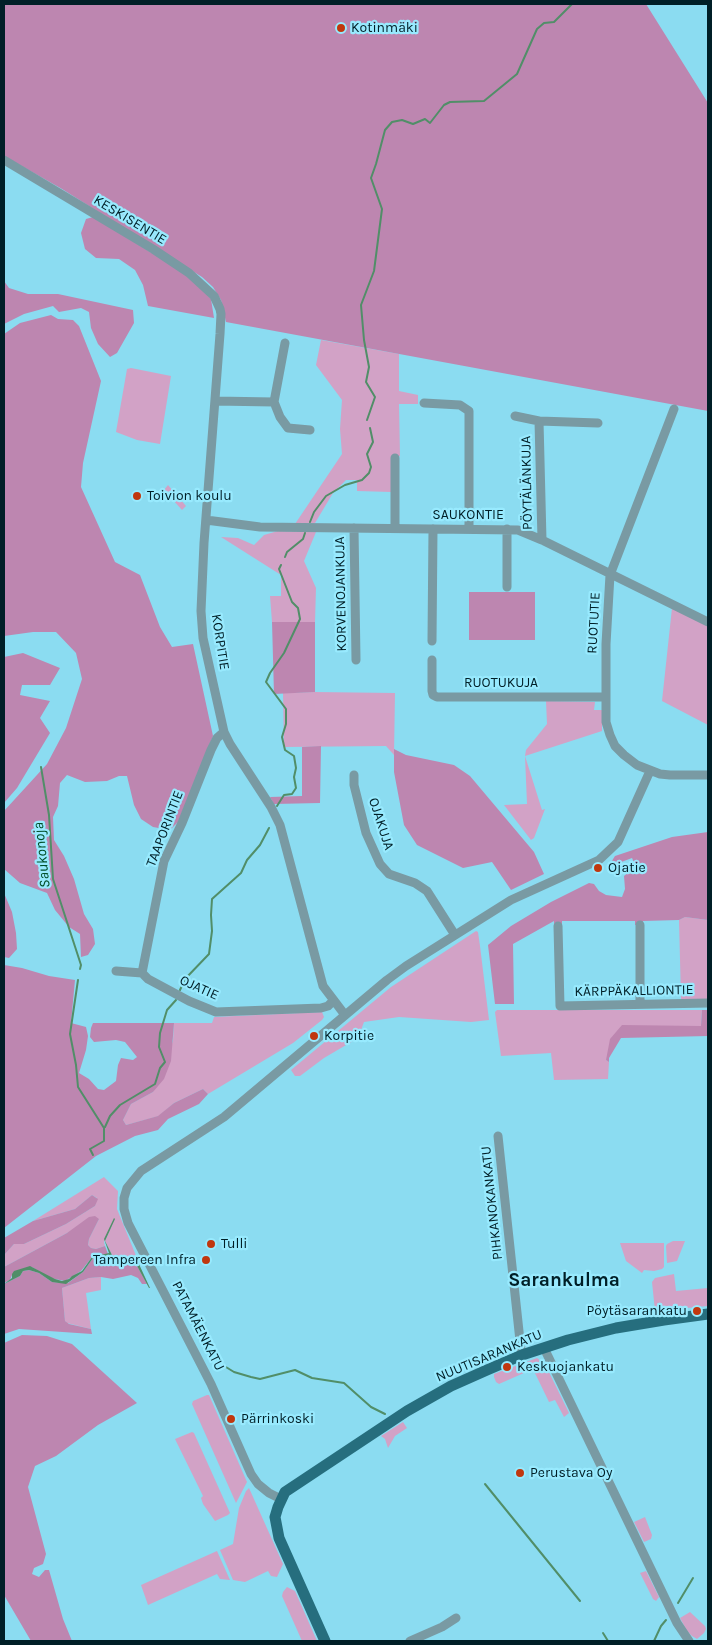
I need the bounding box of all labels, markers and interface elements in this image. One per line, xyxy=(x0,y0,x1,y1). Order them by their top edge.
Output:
place label: Kotinmäki xyxy=(351,20,418,36)
marker: Kotinmäki xyxy=(335,22,347,34)
street label: KESKISENTIE xyxy=(91,192,169,248)
street label: PÖYTÄLÄNKUJA xyxy=(518,436,536,530)
place label: Toivion koulu xyxy=(147,488,232,504)
marker: Toivion koulu xyxy=(131,490,143,502)
street label: SAUKONTIE xyxy=(432,507,504,523)
street label: KORVENOJANKUJA xyxy=(332,536,350,652)
street label: RUOTUTIE xyxy=(584,592,604,654)
street label: KORPITIE xyxy=(207,613,233,671)
street label: RUOTUKUJA xyxy=(464,675,538,691)
street label: TAAPORINTIE xyxy=(143,789,187,869)
street label: OJAKUJA xyxy=(365,796,397,852)
water label: Saukonoja xyxy=(30,821,54,889)
place label: Ojatie xyxy=(608,860,646,876)
marker: Ojatie xyxy=(592,862,604,874)
street label: OJATIE xyxy=(177,972,221,1004)
street label: KÄRPPÄKALLIONTIE xyxy=(574,982,694,1000)
place label: Korpitie xyxy=(324,1028,374,1044)
marker: Korpitie xyxy=(308,1030,320,1042)
street label: PIHKANOKANKATU xyxy=(478,1145,506,1261)
place label: Tulli xyxy=(221,1236,248,1252)
marker: Tulli xyxy=(205,1238,217,1250)
place label: Tampereen Infra xyxy=(93,1252,196,1268)
marker: Tampereen Infra xyxy=(200,1254,212,1266)
district label: Sarankulma xyxy=(508,1270,620,1292)
street label: PATAMÄENKATU xyxy=(168,1278,228,1374)
place label: Pöytäsarankatu xyxy=(586,1303,687,1319)
marker: Pöytäsarankatu xyxy=(691,1305,703,1317)
street label: NUUTISARANKATU xyxy=(433,1326,545,1386)
place label: Keskuojankatu xyxy=(517,1359,614,1375)
marker: Keskuojankatu xyxy=(501,1361,513,1373)
place label: Pärrinkoski xyxy=(241,1411,314,1427)
marker: Pärrinkoski xyxy=(225,1413,237,1425)
place label: Perustava Oy xyxy=(530,1465,612,1481)
marker: Perustava Oy xyxy=(514,1467,526,1479)

